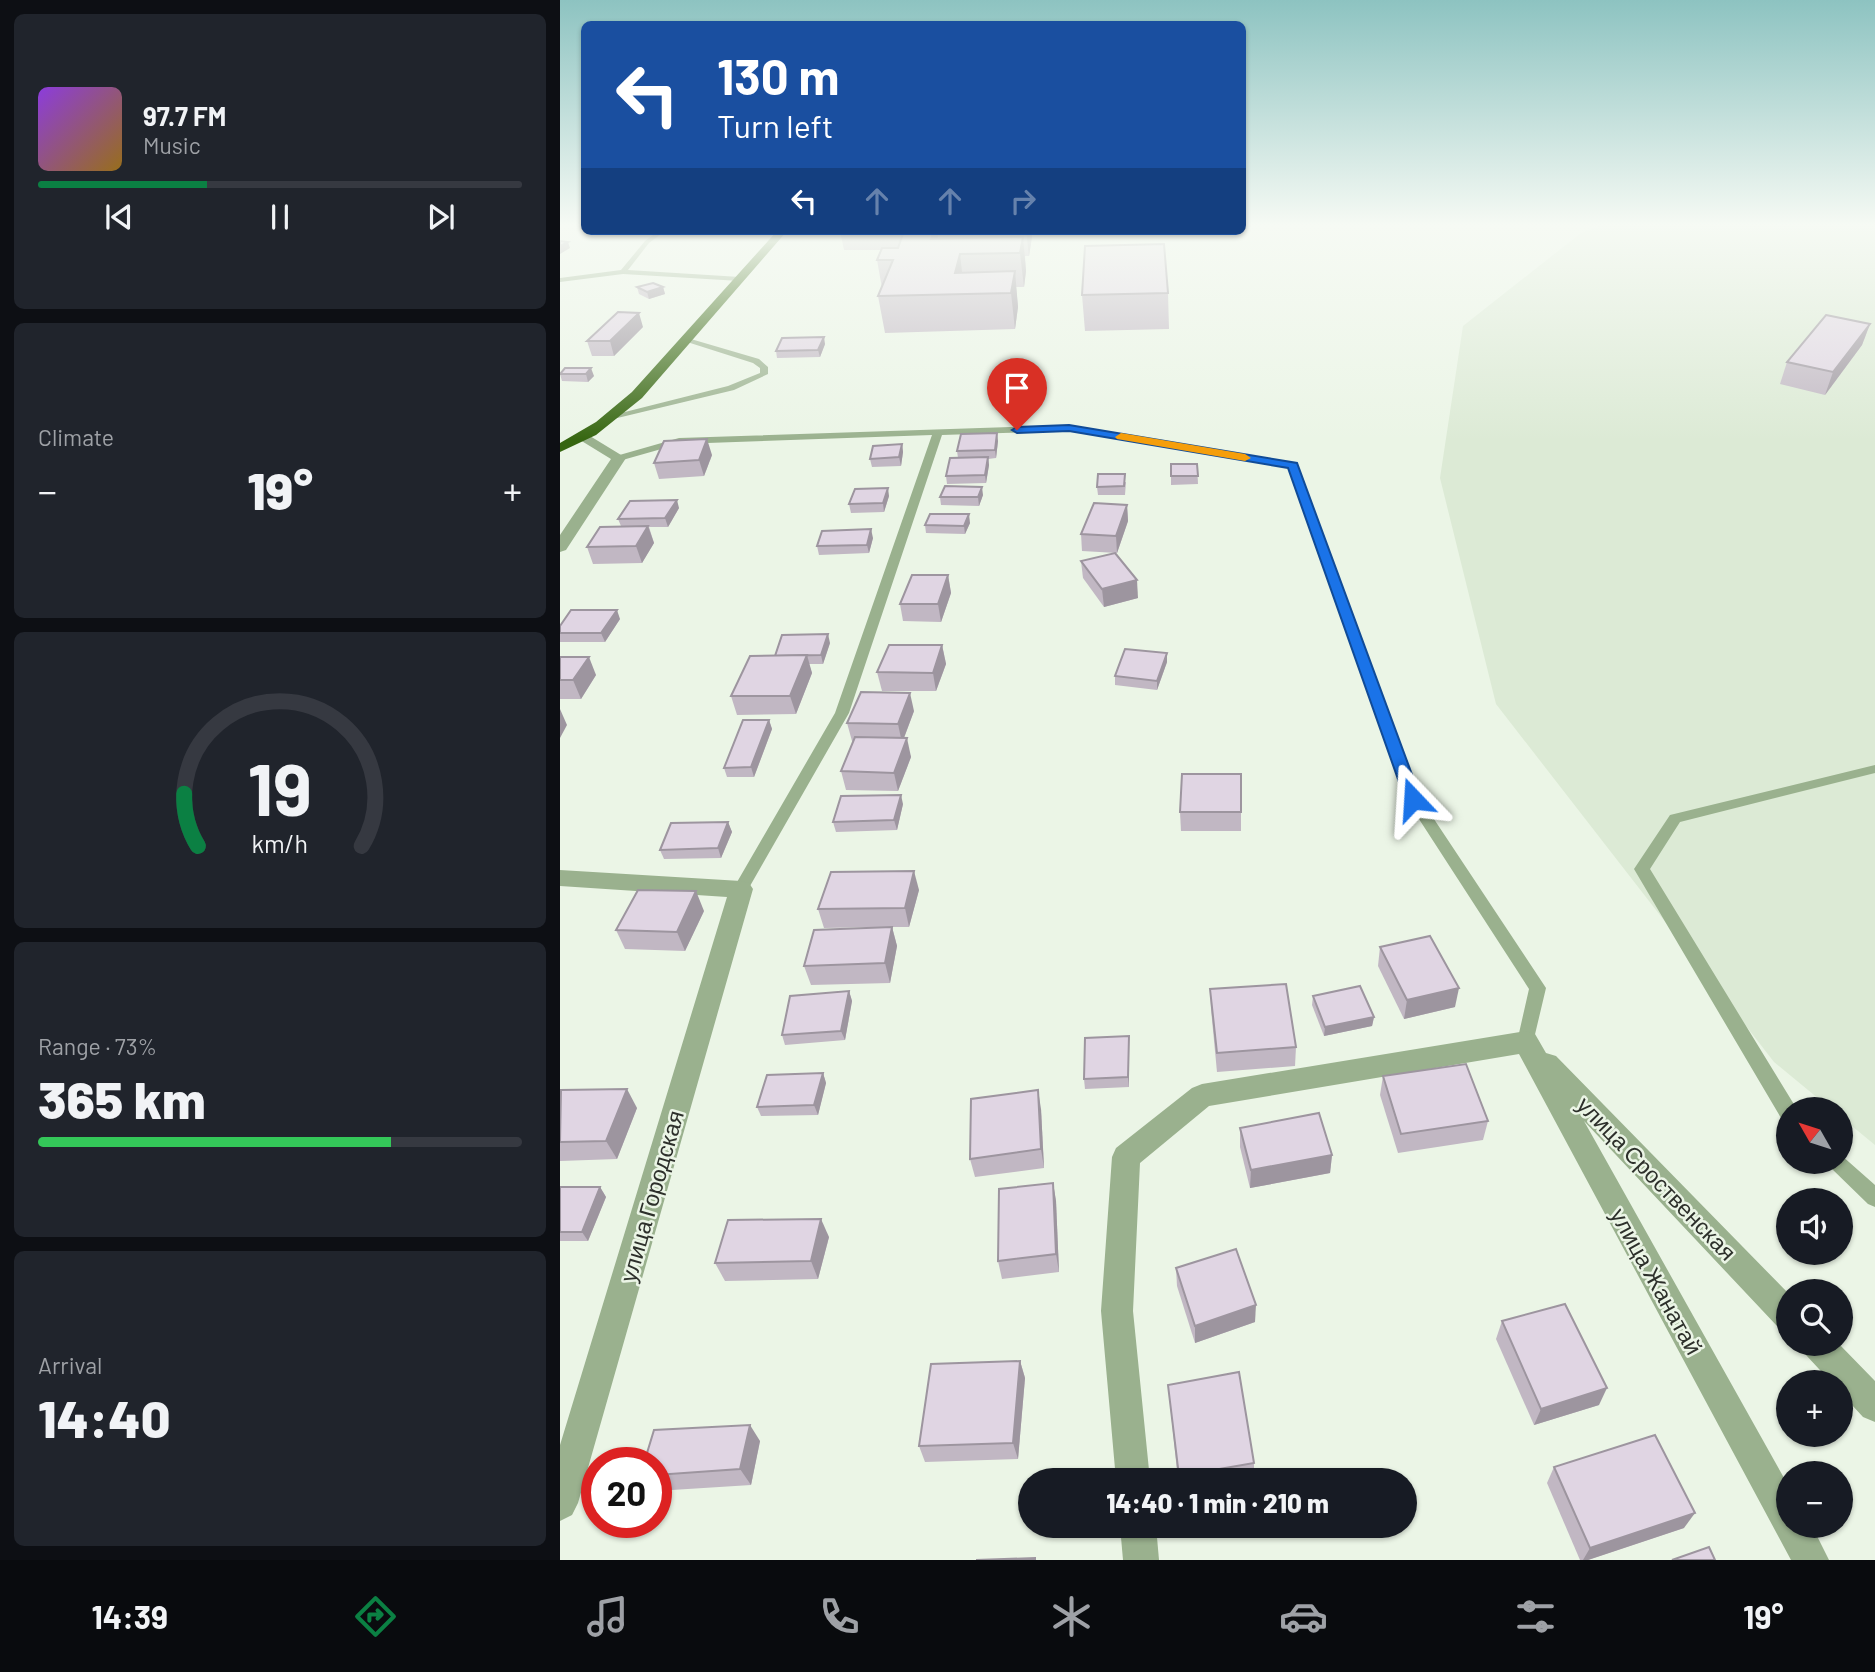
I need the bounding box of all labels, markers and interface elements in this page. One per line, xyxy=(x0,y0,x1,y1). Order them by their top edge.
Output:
text: 130 m xyxy=(717,46,839,105)
icon: left xyxy=(602,49,693,140)
text: 97.7 FM xyxy=(143,100,226,131)
text: Turn left xyxy=(717,106,834,144)
text: Music xyxy=(143,131,201,159)
icon: left xyxy=(785,182,823,220)
icon: ahead xyxy=(858,182,896,220)
icon: ahead xyxy=(931,182,969,220)
icon: right xyxy=(1004,182,1042,220)
icon: previous xyxy=(100,198,138,236)
icon: pause xyxy=(261,198,299,236)
icon: next xyxy=(422,198,460,236)
pin xyxy=(987,358,1047,430)
icon: arrive xyxy=(998,369,1036,407)
text: Climate xyxy=(38,423,114,451)
text: 19° xyxy=(247,458,313,520)
text: − xyxy=(38,467,57,513)
text: + xyxy=(503,467,522,513)
text: 19 xyxy=(248,743,312,831)
position arrow xyxy=(1376,762,1450,836)
text: km/h xyxy=(252,828,308,858)
text: Range · 73% xyxy=(38,1032,157,1060)
text: 365 km xyxy=(38,1067,206,1129)
street label: улица Сроственская xyxy=(1572,1090,1742,1266)
north arrow xyxy=(1776,1097,1853,1174)
map controls xyxy=(1776,1097,1853,1538)
street label: улица Городская xyxy=(613,1107,689,1285)
button: sound xyxy=(1776,1188,1853,1265)
street label: улица Жанатай xyxy=(1605,1203,1709,1359)
button: search xyxy=(1776,1279,1853,1356)
text: Arrival xyxy=(38,1351,102,1379)
button: + xyxy=(1776,1370,1853,1447)
text: 14:40 xyxy=(38,1386,170,1448)
speed limit sign: 20 xyxy=(581,1447,672,1538)
button: − xyxy=(1776,1461,1853,1538)
text: 14:40 · 1 min · 210 m xyxy=(1106,1487,1329,1518)
icon: directions xyxy=(351,1592,400,1641)
icon: music xyxy=(583,1592,632,1641)
icon: phone xyxy=(815,1592,864,1641)
icon: climate xyxy=(1047,1592,1096,1641)
icon: car xyxy=(1279,1592,1328,1641)
icon: filters xyxy=(1511,1592,1560,1641)
text: 14:39 xyxy=(92,1597,168,1635)
text: 19° xyxy=(1743,1597,1783,1635)

